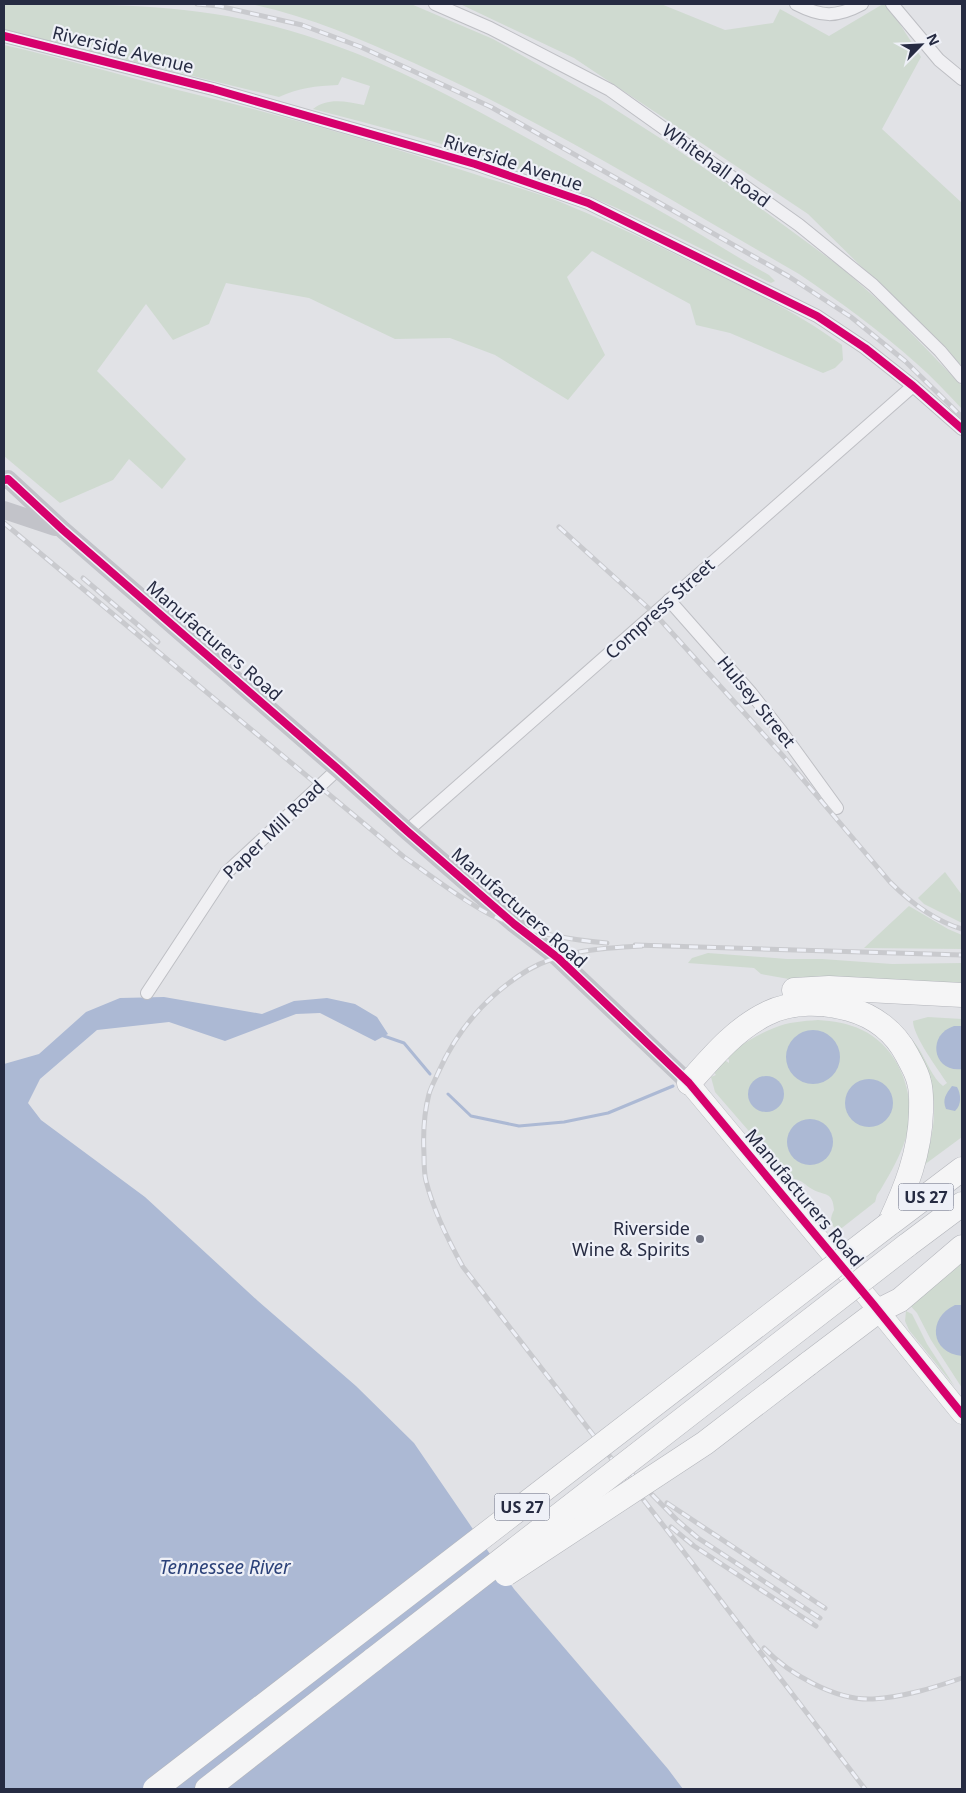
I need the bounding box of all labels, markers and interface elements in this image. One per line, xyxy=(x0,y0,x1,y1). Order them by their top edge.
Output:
street label: Riverside Avenue xyxy=(50,20,196,78)
north arrow xyxy=(896,20,946,70)
text: N xyxy=(922,30,944,49)
street label: Whitehall Road xyxy=(658,118,775,212)
street label: Riverside Avenue xyxy=(441,128,586,196)
street label: Compress Street xyxy=(599,552,720,664)
street label: Manufacturers Road xyxy=(142,575,288,706)
street label: Hulsey Street xyxy=(712,650,802,753)
street label: Paper Mill Road xyxy=(217,775,329,884)
street label: Manufacturers Road xyxy=(447,842,593,973)
street label: Manufacturers Road xyxy=(740,1124,869,1271)
road number: US 27 xyxy=(898,1184,954,1210)
place label: Riverside Wine & Spirits xyxy=(572,1216,690,1261)
marker: Riverside Wine & Spirits xyxy=(694,1233,706,1245)
road number: US 27 xyxy=(494,1494,550,1520)
water label: Tennessee River xyxy=(159,1554,292,1580)

